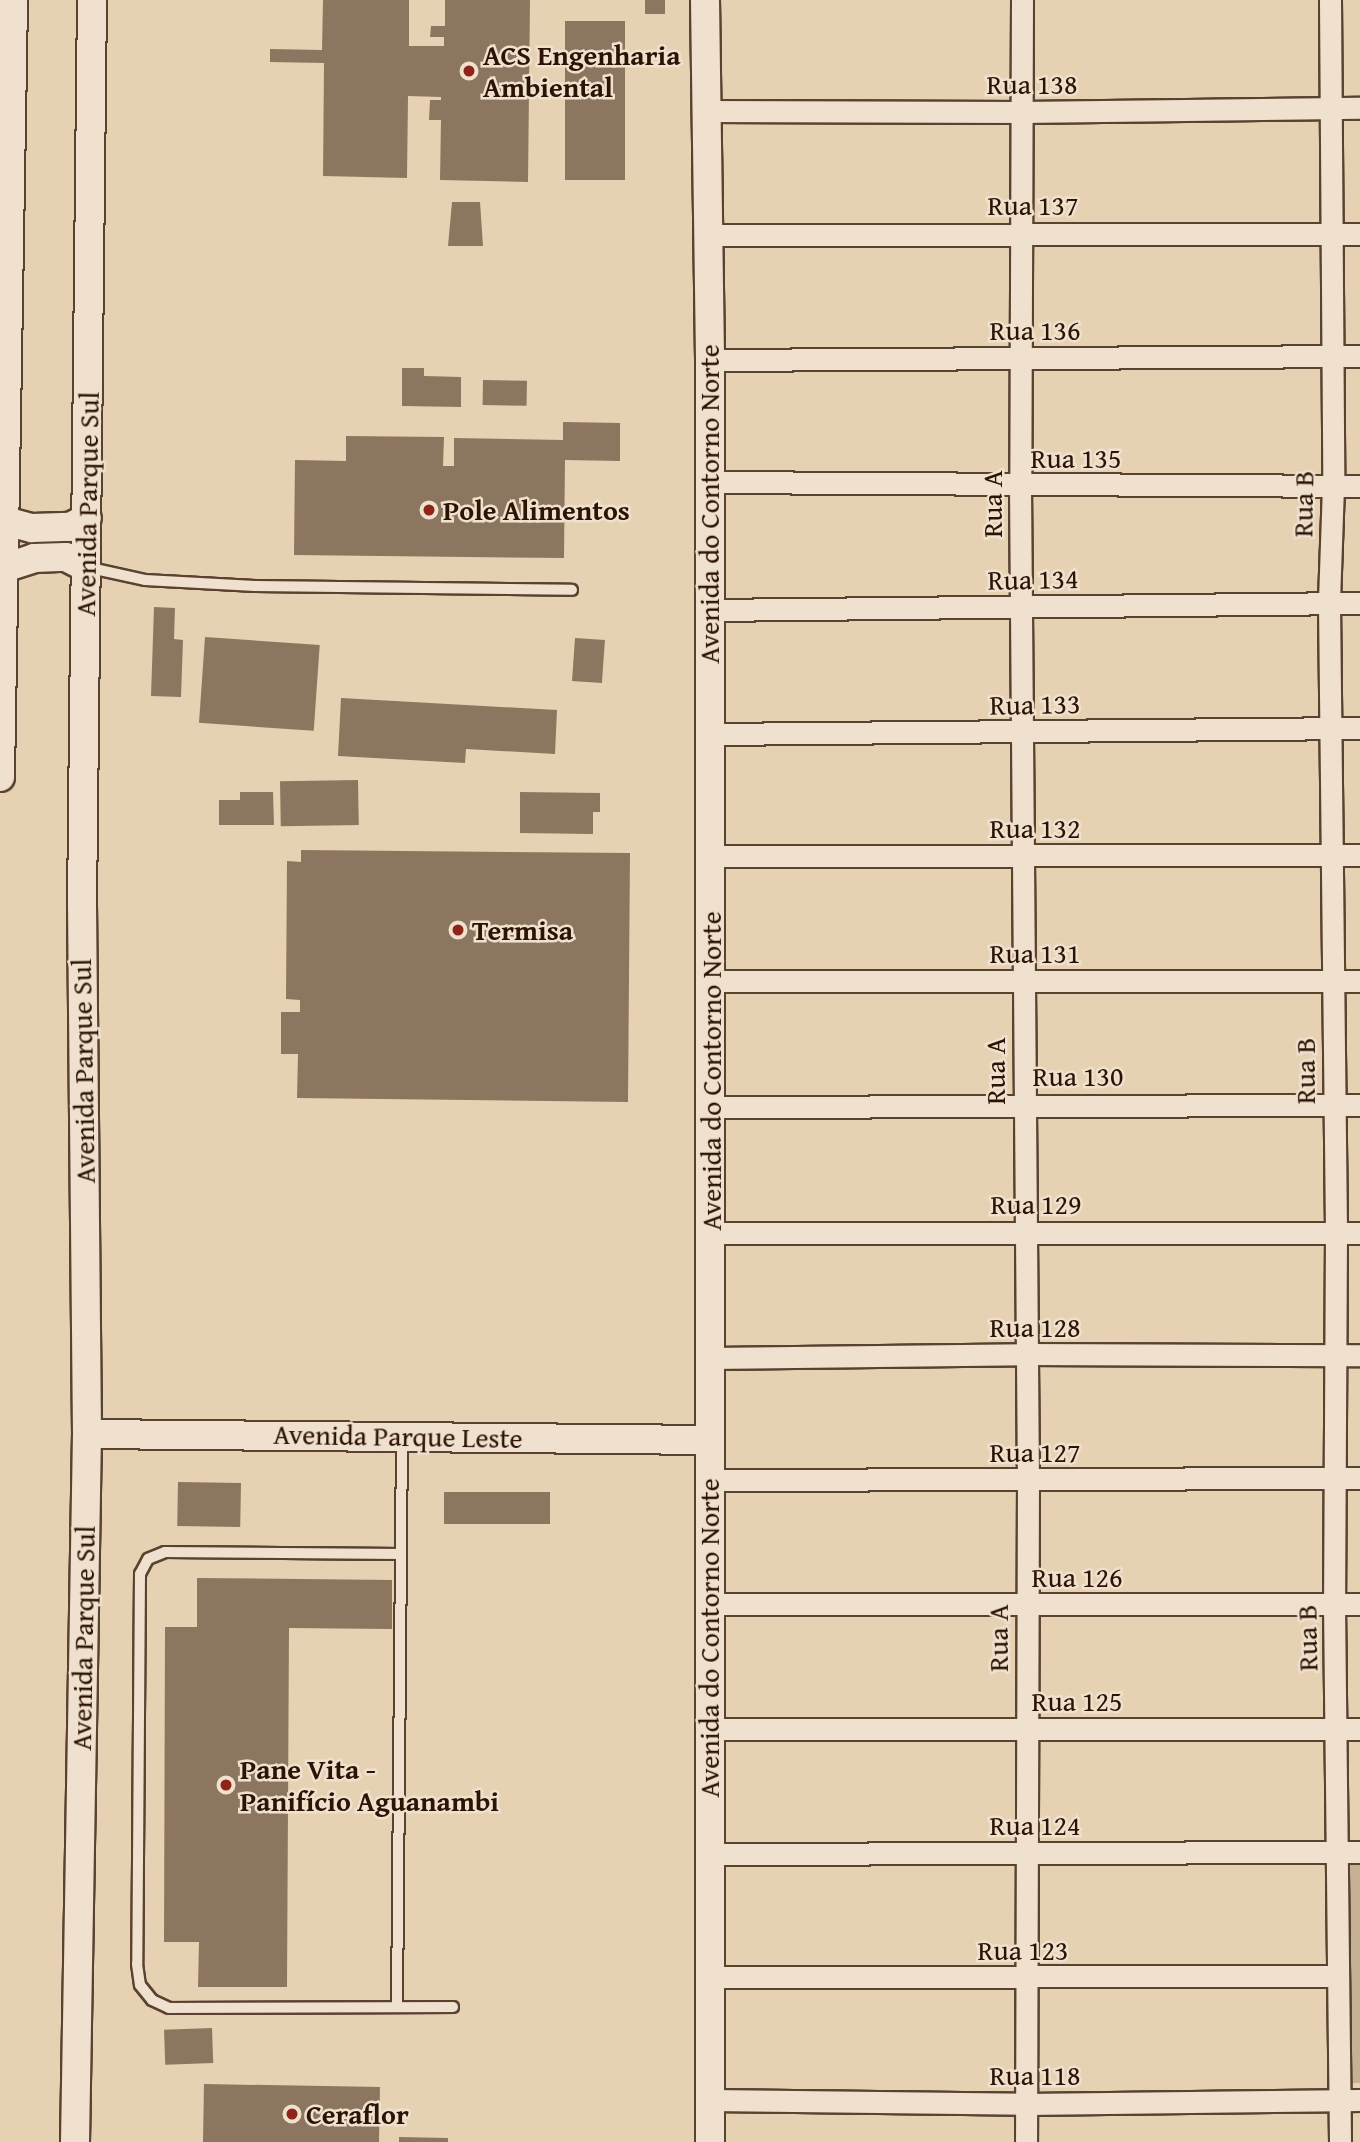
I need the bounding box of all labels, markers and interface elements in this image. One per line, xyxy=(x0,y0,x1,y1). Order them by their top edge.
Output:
place label: ACS Engenharia Ambiental xyxy=(483,38,681,104)
marker: ACS Engenharia Ambiental xyxy=(461,63,477,79)
street label: Rua 138 xyxy=(986,67,1078,101)
street label: Rua 137 xyxy=(987,188,1079,222)
street label: Rua 136 xyxy=(989,313,1081,347)
street label: Avenida do Contorno Norte xyxy=(692,344,726,664)
street label: Avenida Parque Sul xyxy=(68,391,106,617)
street label: Rua 135 xyxy=(1030,441,1122,475)
street label: Rua A xyxy=(975,470,1009,538)
street label: Rua B xyxy=(1286,470,1320,538)
place label: Pole Alimentos xyxy=(443,493,630,527)
marker: Pole Alimentos xyxy=(421,502,437,518)
street label: Rua 134 xyxy=(987,561,1079,597)
street label: Rua 133 xyxy=(989,686,1081,722)
street label: Rua 132 xyxy=(989,811,1081,845)
street label: Avenida do Contorno Norte xyxy=(694,911,728,1231)
place label: Termisa xyxy=(472,913,573,947)
marker: Termisa xyxy=(450,922,466,938)
street label: Rua 131 xyxy=(989,936,1081,970)
street label: Avenida Parque Sul xyxy=(64,958,102,1184)
street label: Rua A xyxy=(978,1037,1012,1105)
street label: Rua B xyxy=(1288,1038,1322,1104)
street label: Rua 130 xyxy=(1032,1059,1124,1093)
street label: Rua 129 xyxy=(990,1187,1082,1221)
street label: Rua 128 xyxy=(989,1310,1081,1344)
street label: Avenida Parque Leste xyxy=(273,1417,523,1455)
street label: Rua 127 xyxy=(989,1435,1081,1469)
street label: Avenida do Contorno Norte xyxy=(692,1478,726,1798)
street label: Avenida Parque Sul xyxy=(64,1525,102,1751)
street label: Rua 126 xyxy=(1031,1560,1123,1594)
street label: Rua A xyxy=(981,1604,1015,1672)
street label: Rua B xyxy=(1290,1604,1324,1672)
street label: Rua 125 xyxy=(1031,1684,1123,1718)
place label: Pane Vita - Panifício Aguanambi xyxy=(240,1752,499,1818)
marker: Pane Vita - Panifício Aguanambi xyxy=(218,1777,234,1793)
street label: Rua 124 xyxy=(989,1808,1081,1842)
street label: Rua 123 xyxy=(977,1933,1069,1967)
street label: Rua 118 xyxy=(989,2058,1081,2092)
place label: Ceraflor xyxy=(306,2097,409,2131)
marker: Ceraflor xyxy=(284,2106,300,2122)

